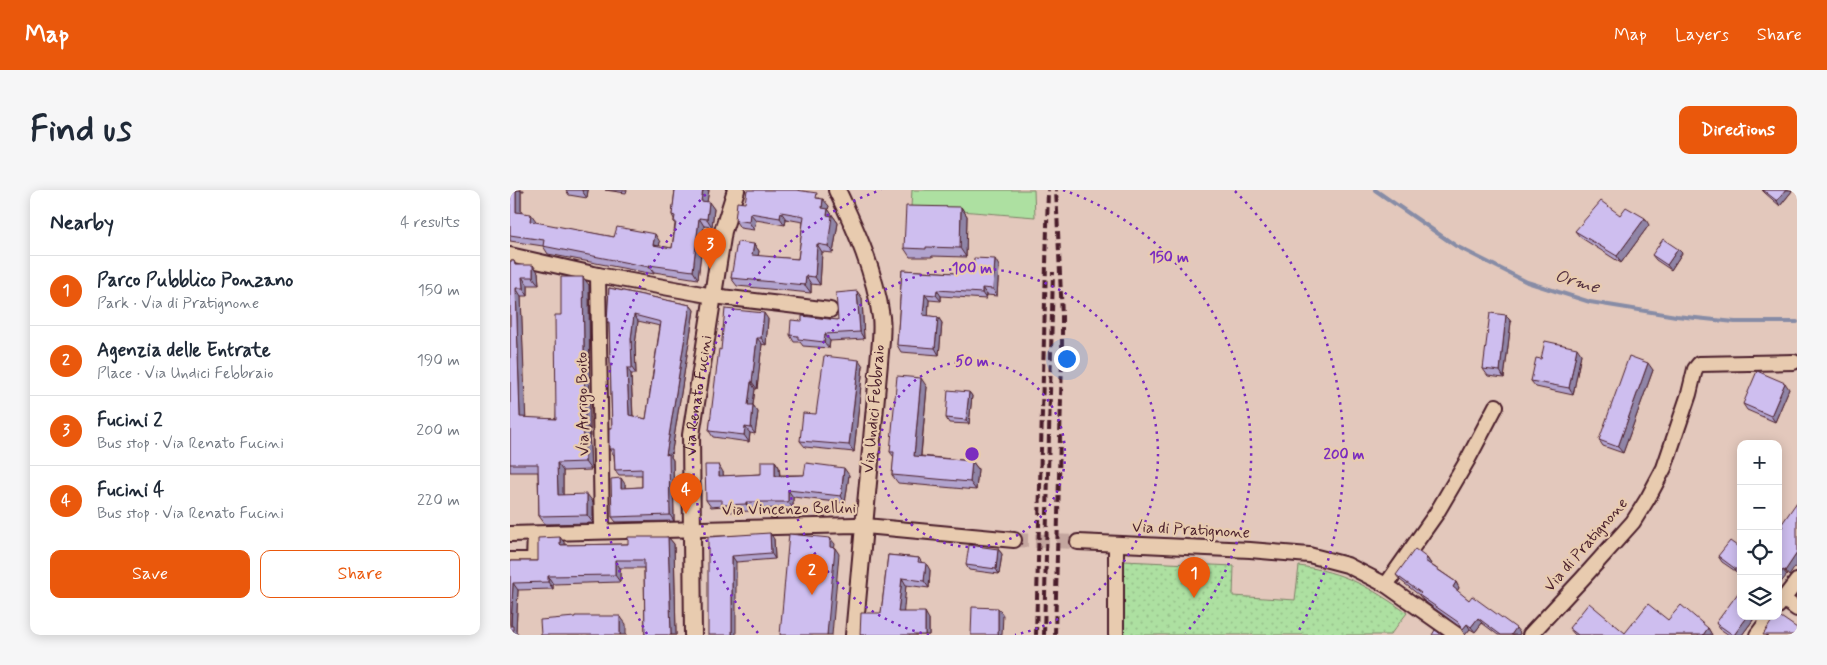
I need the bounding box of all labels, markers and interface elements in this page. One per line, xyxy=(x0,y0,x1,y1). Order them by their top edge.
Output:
text: Map xyxy=(25,20,69,51)
text: Map xyxy=(1614,23,1647,47)
text: Layers xyxy=(1675,23,1729,47)
text: Share xyxy=(1757,23,1802,47)
button: Directions xyxy=(1679,106,1797,154)
text: Find us xyxy=(30,107,132,153)
text: Nearby xyxy=(50,209,114,237)
text: 4 results xyxy=(400,212,460,233)
pin: 3 xyxy=(694,228,726,269)
text: 150 m xyxy=(1149,248,1189,268)
text: 100 m xyxy=(952,259,992,279)
water label: Orme xyxy=(1552,264,1603,300)
text: Parco Pubblico Ponzano xyxy=(97,268,293,293)
text: 1 xyxy=(62,280,70,301)
text: 150 m xyxy=(418,280,460,301)
text: Park · Via di Pratignone xyxy=(97,293,259,314)
street label: Via Renato Fucini xyxy=(680,334,717,456)
text: Agenzia delle Entrate xyxy=(97,338,271,363)
street label: Via Undici Febbraio xyxy=(858,344,890,474)
your location xyxy=(1054,346,1080,372)
text: 2 xyxy=(62,350,70,371)
text: 190 m xyxy=(417,350,460,371)
street label: Via Arrigo Boito xyxy=(572,352,595,456)
text: 50 m xyxy=(955,352,989,372)
text: Place · Via Undici Febbraio xyxy=(97,363,273,384)
text: Fucini 2 xyxy=(97,408,163,433)
text: 3 xyxy=(62,420,70,441)
text: 200 m xyxy=(416,420,460,441)
text: Bus stop · Via Renato Fucini xyxy=(97,433,284,454)
map controls xyxy=(1737,440,1782,620)
button: + xyxy=(1737,440,1782,485)
centre of rings xyxy=(963,445,981,463)
text: 200 m xyxy=(1324,445,1365,465)
pin: 4 xyxy=(670,473,702,514)
text: Fucini 4 xyxy=(97,478,164,503)
button: − xyxy=(1737,485,1782,530)
text: 4 xyxy=(61,490,71,511)
text: 220 m xyxy=(417,490,460,511)
street label: Via di Pratignone xyxy=(1539,494,1633,596)
street label: Via Vincenzo Bellini xyxy=(722,497,857,521)
text: Bus stop · Via Renato Fucini xyxy=(97,503,284,524)
street label: Via di Pratignone xyxy=(1131,516,1251,544)
button: locate xyxy=(1737,530,1782,575)
button: Save xyxy=(50,550,250,598)
button: Share xyxy=(260,550,460,598)
pin: 2 xyxy=(796,554,828,595)
pin: 1 xyxy=(1178,557,1210,598)
button: layers xyxy=(1737,575,1782,620)

